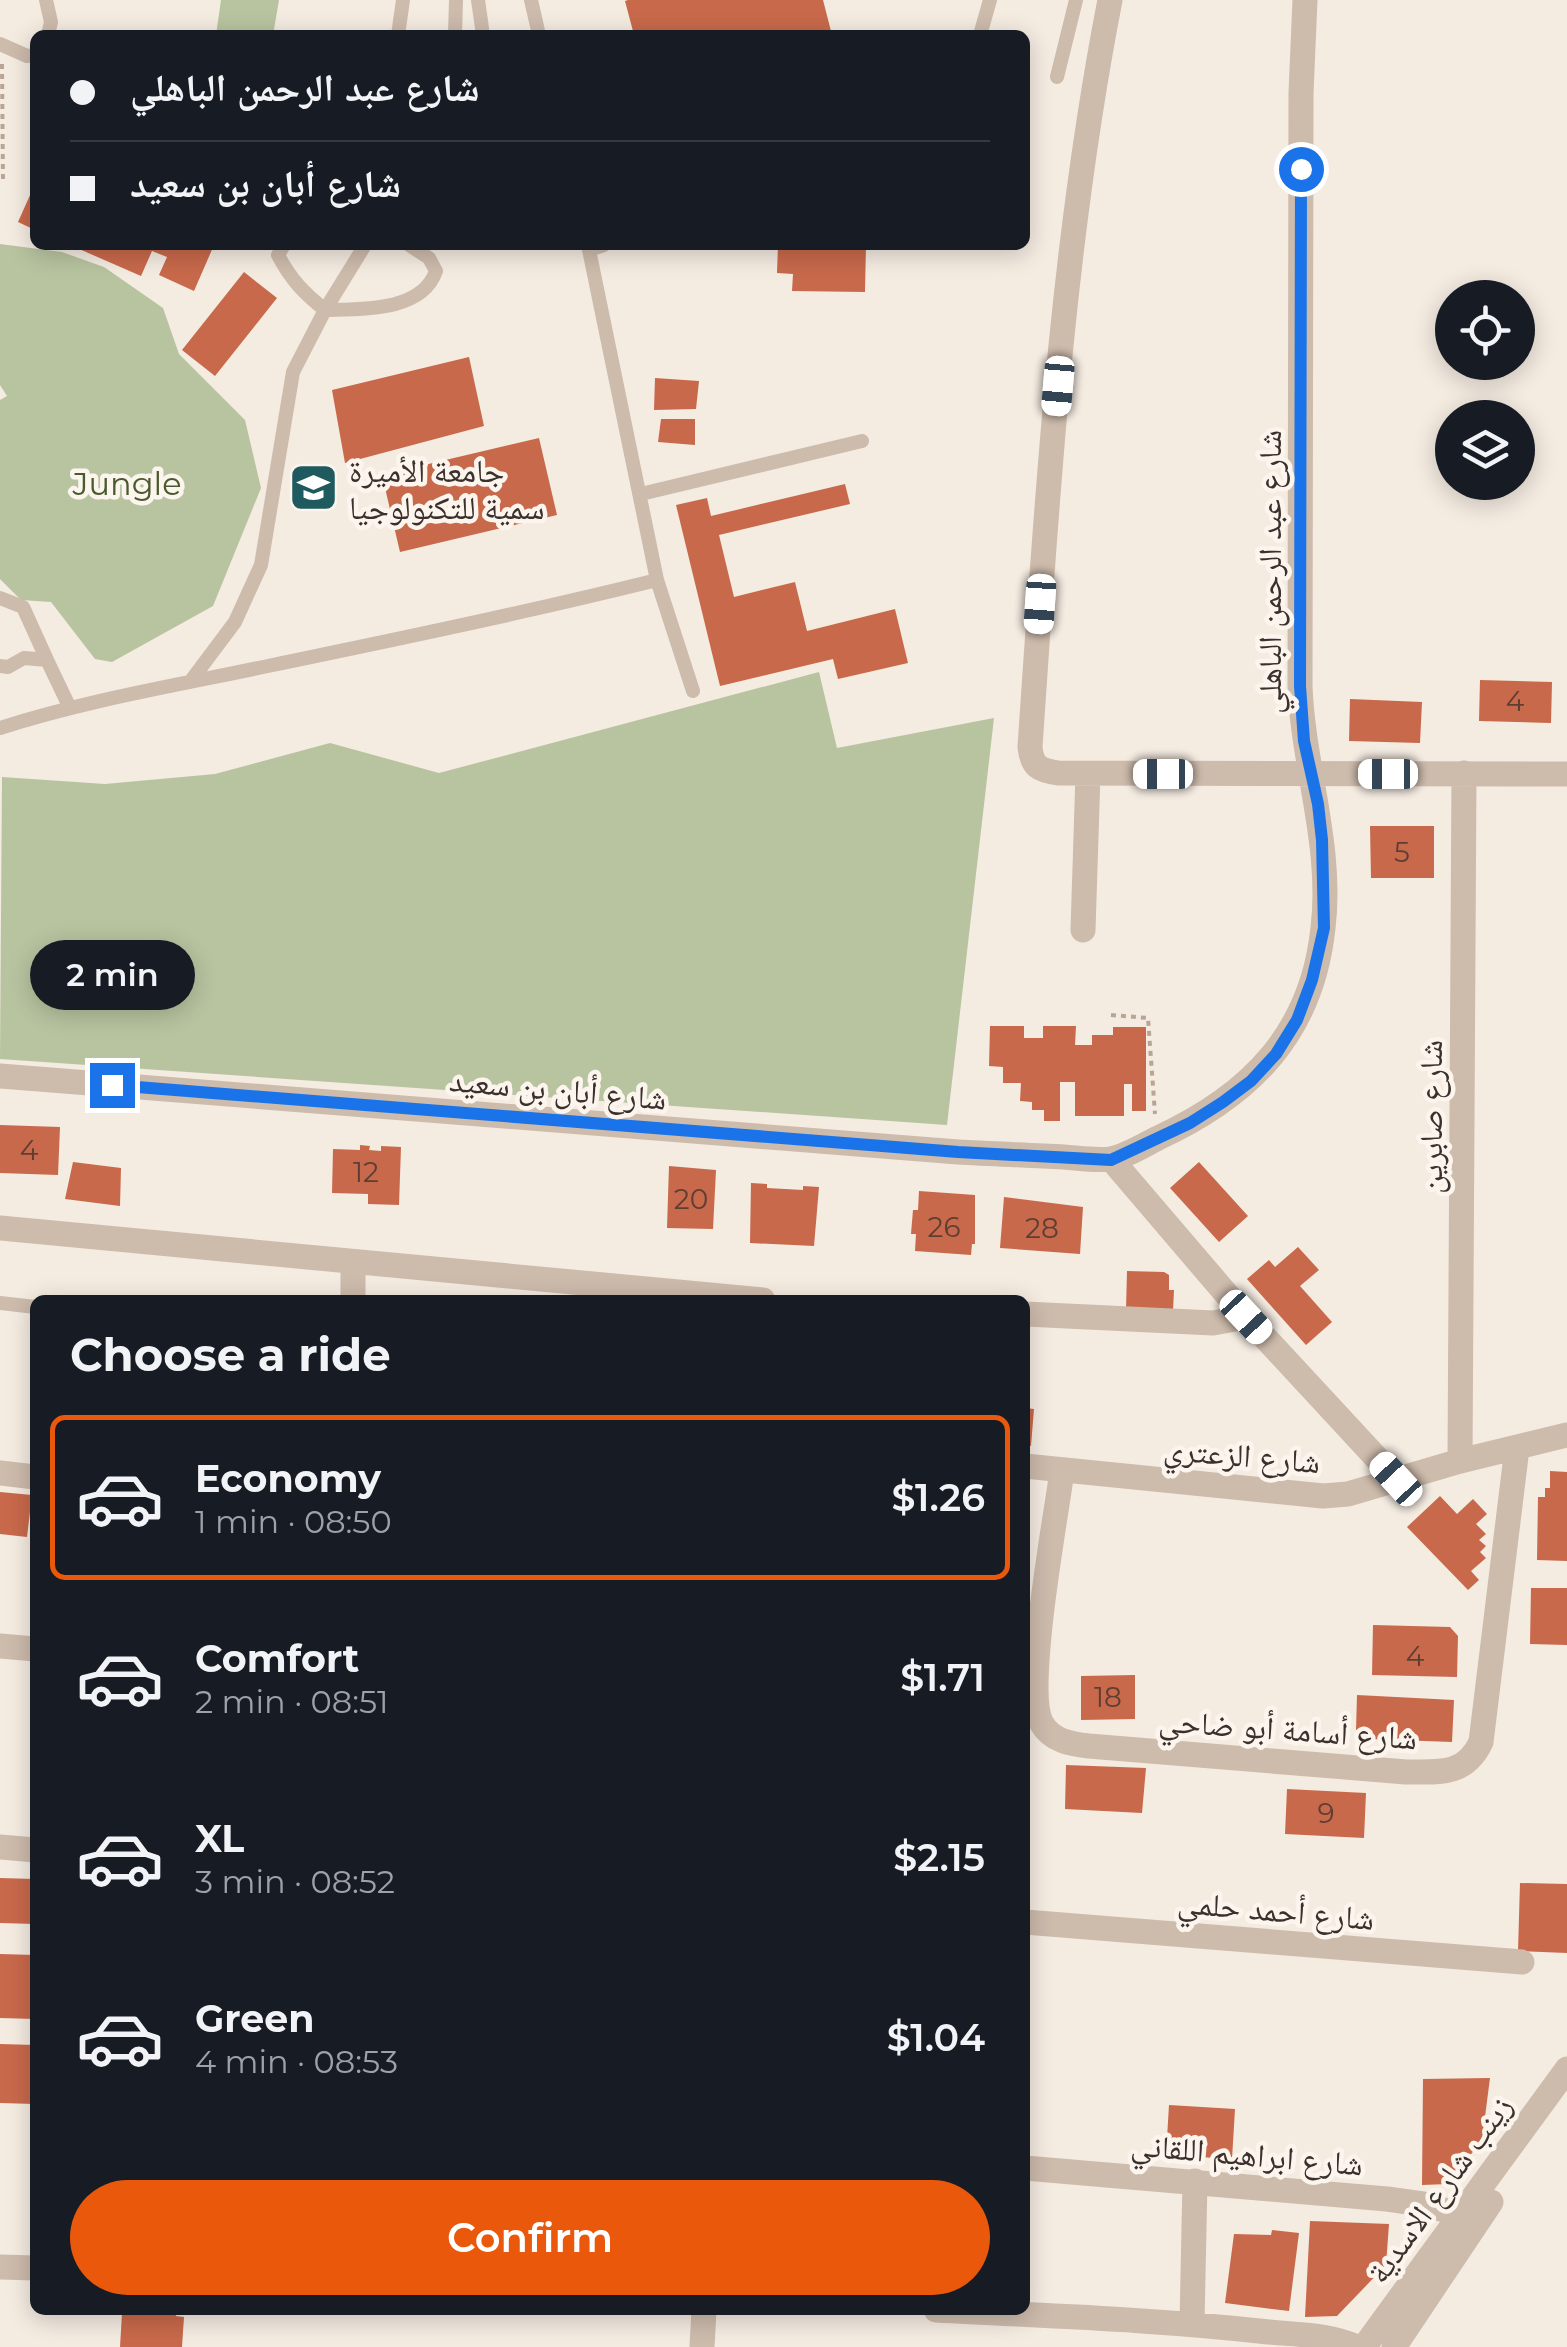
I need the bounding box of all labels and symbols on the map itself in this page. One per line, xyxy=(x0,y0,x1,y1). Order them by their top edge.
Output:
route start xyxy=(1279,147,1324,192)
car xyxy=(1040,355,1076,417)
street label: شارع عبد الرحمن الباهلي xyxy=(1250,430,1295,714)
place label: جامعة الأميرة سمية للتكنولوجيا xyxy=(349,451,545,527)
school or university icon: جامعة الأميرة سمية للتكنولوجيا xyxy=(288,462,340,514)
park label: Jungle xyxy=(71,464,182,503)
car xyxy=(1023,573,1057,635)
house number: 4 xyxy=(1506,684,1525,718)
car xyxy=(1133,759,1193,789)
car xyxy=(1358,759,1418,789)
house number: 5 xyxy=(1394,835,1410,869)
callout: 2 min xyxy=(29,940,194,1010)
street label: شارع صابرين xyxy=(1411,1040,1451,1194)
street label: شارع أبان بن سعيد xyxy=(448,1060,668,1119)
route end xyxy=(90,1063,135,1108)
house number: 4 xyxy=(20,1133,39,1167)
house number: 12 xyxy=(353,1155,379,1189)
house number: 20 xyxy=(674,1182,708,1216)
house number: 26 xyxy=(928,1210,960,1244)
house number: 28 xyxy=(1025,1211,1059,1245)
car xyxy=(1215,1285,1277,1349)
street label: شارع الزعتري xyxy=(1162,1429,1322,1487)
car xyxy=(1365,1447,1427,1511)
house number: 4 xyxy=(1406,1639,1425,1673)
house number: 18 xyxy=(1094,1680,1122,1714)
street label: شارع أسامة أبو ضاحي xyxy=(1157,1701,1418,1764)
house number: 9 xyxy=(1317,1796,1335,1830)
street label: شارع أحمد حلمي xyxy=(1175,1882,1376,1944)
street label: زينب شارع الاسدية xyxy=(1358,2088,1521,2291)
street label: شارع ابراهيم اللقاني xyxy=(1129,2124,1365,2190)

